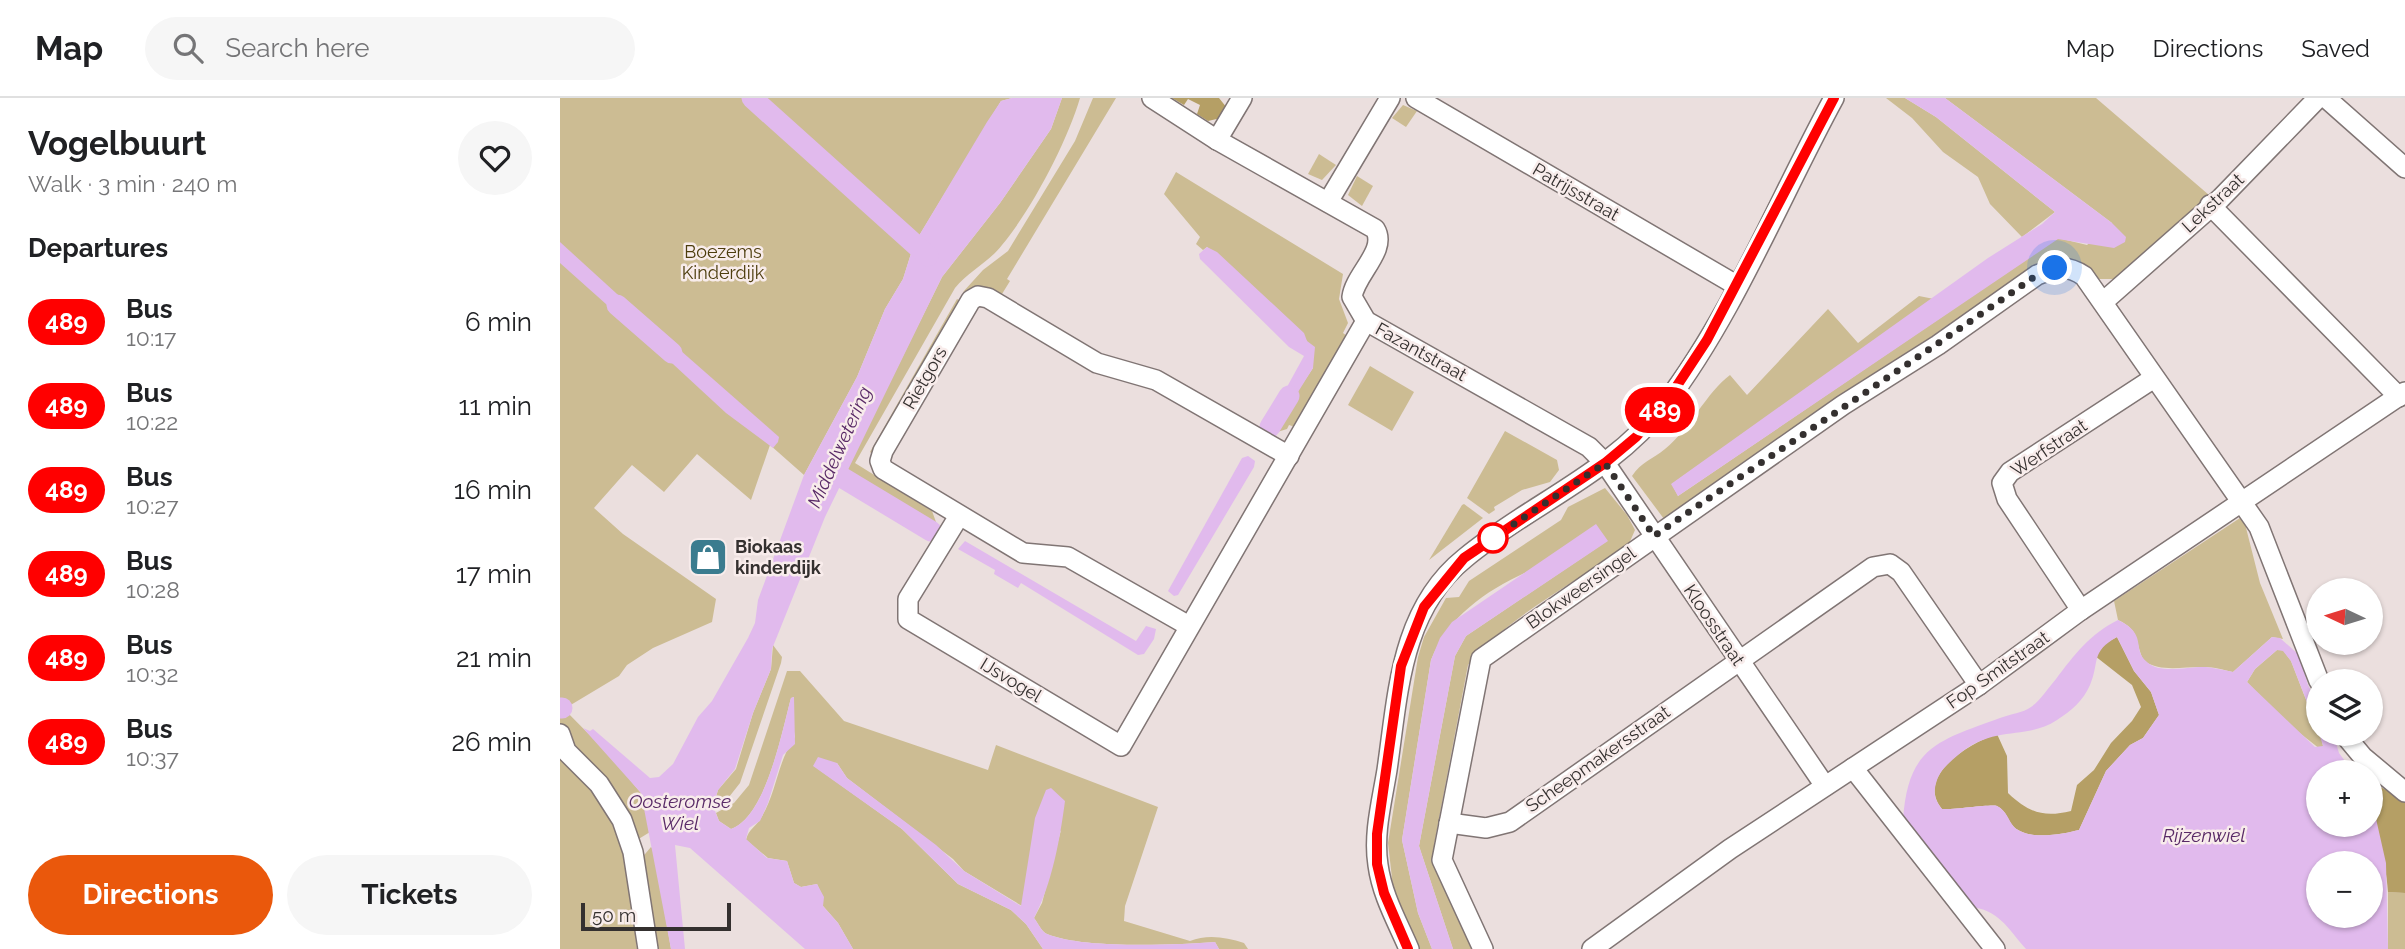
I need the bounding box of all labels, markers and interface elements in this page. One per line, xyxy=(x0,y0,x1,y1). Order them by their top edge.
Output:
search box xyxy=(145,17,635,80)
text: Map xyxy=(35,29,103,68)
icon: search xyxy=(169,29,207,67)
text: Search here xyxy=(225,33,370,63)
text: Map xyxy=(2066,34,2115,63)
text: Directions xyxy=(2153,34,2263,63)
text: Saved xyxy=(2301,34,2370,63)
button: heart xyxy=(458,121,532,195)
text: Vogelbuurt xyxy=(28,124,206,163)
street label: Patrijsstraat xyxy=(1529,158,1623,225)
street label: Lekstraat xyxy=(2177,169,2248,237)
text: Walk · 3 min · 240 m xyxy=(28,170,237,197)
text: Departures xyxy=(28,233,168,263)
park label: Boezems Kinderdijk xyxy=(682,241,765,283)
your location xyxy=(2037,250,2072,285)
text: Bus xyxy=(126,294,173,324)
text: 489 xyxy=(45,307,88,336)
text: 6 min xyxy=(465,307,532,337)
street label: Fazantstraat xyxy=(1372,318,1470,385)
text: 10:17 xyxy=(126,324,176,351)
street label: Rietgors xyxy=(898,342,951,413)
text: Bus xyxy=(126,378,173,408)
water label: Middelwetering xyxy=(802,383,876,511)
line badge: 489 xyxy=(1620,387,1700,433)
text: 489 xyxy=(45,391,88,420)
text: 11 min xyxy=(458,391,532,421)
text: 489 xyxy=(1639,395,1681,424)
text: 10:22 xyxy=(126,408,178,435)
street label: Werfstraat xyxy=(2007,415,2091,481)
text: Bus xyxy=(126,462,173,492)
text: 489 xyxy=(45,475,88,504)
text: 16 min xyxy=(454,475,532,505)
text: 10:27 xyxy=(126,492,179,519)
unlabelled marker xyxy=(1478,523,1508,553)
shop icon: Biokaas kinderdijk xyxy=(687,536,729,578)
place label: Biokaas kinderdijk xyxy=(735,536,822,578)
street label: Blokweersingel xyxy=(1522,542,1639,633)
text: Bus xyxy=(126,546,173,576)
text: 489 xyxy=(45,559,88,588)
text: 17 min xyxy=(456,559,532,589)
text: 10:28 xyxy=(126,576,180,603)
north arrow xyxy=(2306,578,2384,654)
map controls xyxy=(2306,578,2383,928)
street label: Kloosstraat xyxy=(1680,580,1749,669)
street label: Fop Smitstraat xyxy=(1942,626,2053,713)
text: Bus xyxy=(126,630,173,660)
text: 489 xyxy=(45,643,88,672)
text: 21 min xyxy=(456,643,532,673)
street label: IJsvogel xyxy=(977,653,1046,706)
text: 10:32 xyxy=(126,660,179,687)
button: layers xyxy=(2306,669,2383,746)
street label: Scheepmakersstraat xyxy=(1522,701,1674,816)
text: Bus xyxy=(126,714,173,744)
text: 489 xyxy=(45,727,88,756)
text: 26 min xyxy=(451,727,532,757)
text: 10:37 xyxy=(126,744,179,771)
button: + xyxy=(2306,760,2383,837)
water label: Oosteromse Wiel xyxy=(629,790,731,834)
water label: Rijzenwiel xyxy=(2163,824,2245,846)
button: − xyxy=(2306,851,2383,928)
button: Directions xyxy=(28,855,273,935)
button: Tickets xyxy=(287,855,532,935)
scale bar xyxy=(581,900,732,932)
text: 50 m xyxy=(592,904,636,926)

